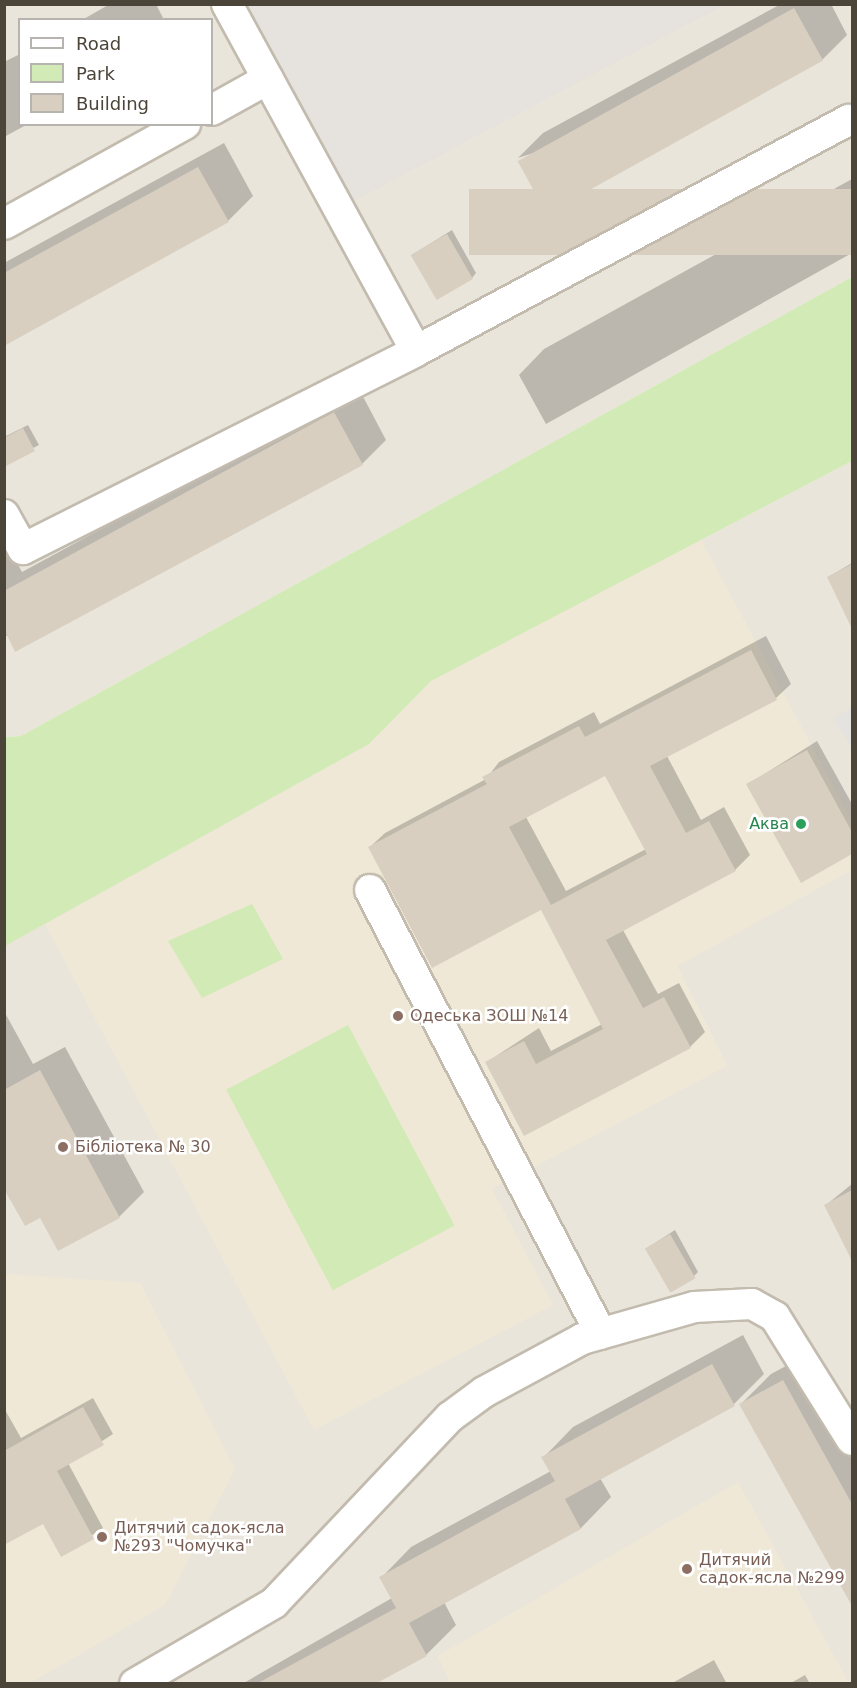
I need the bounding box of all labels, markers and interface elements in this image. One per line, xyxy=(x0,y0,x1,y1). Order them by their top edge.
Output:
legend xyxy=(18,18,213,126)
text: Road xyxy=(76,33,121,54)
text: Park xyxy=(76,63,115,84)
text: Building xyxy=(76,93,149,114)
place label: Аква xyxy=(749,814,789,834)
marker: Аква xyxy=(794,817,808,831)
place label: Одеська ЗОШ №14 xyxy=(410,1006,568,1026)
marker: Одеська ЗОШ №14 xyxy=(391,1009,405,1023)
place label: Бібліотека № 30 xyxy=(75,1137,211,1157)
marker: Бібліотека № 30 xyxy=(56,1140,70,1154)
place label: Дитячий садок-ясла №293 "Чомучка" xyxy=(114,1518,285,1556)
marker: Дитячий садок-ясла №293 "Чомучка" xyxy=(95,1530,109,1544)
place label: Дитячий садок-ясла №299 xyxy=(699,1550,845,1588)
marker: Дитячий садок-ясла №299 xyxy=(680,1562,694,1576)

